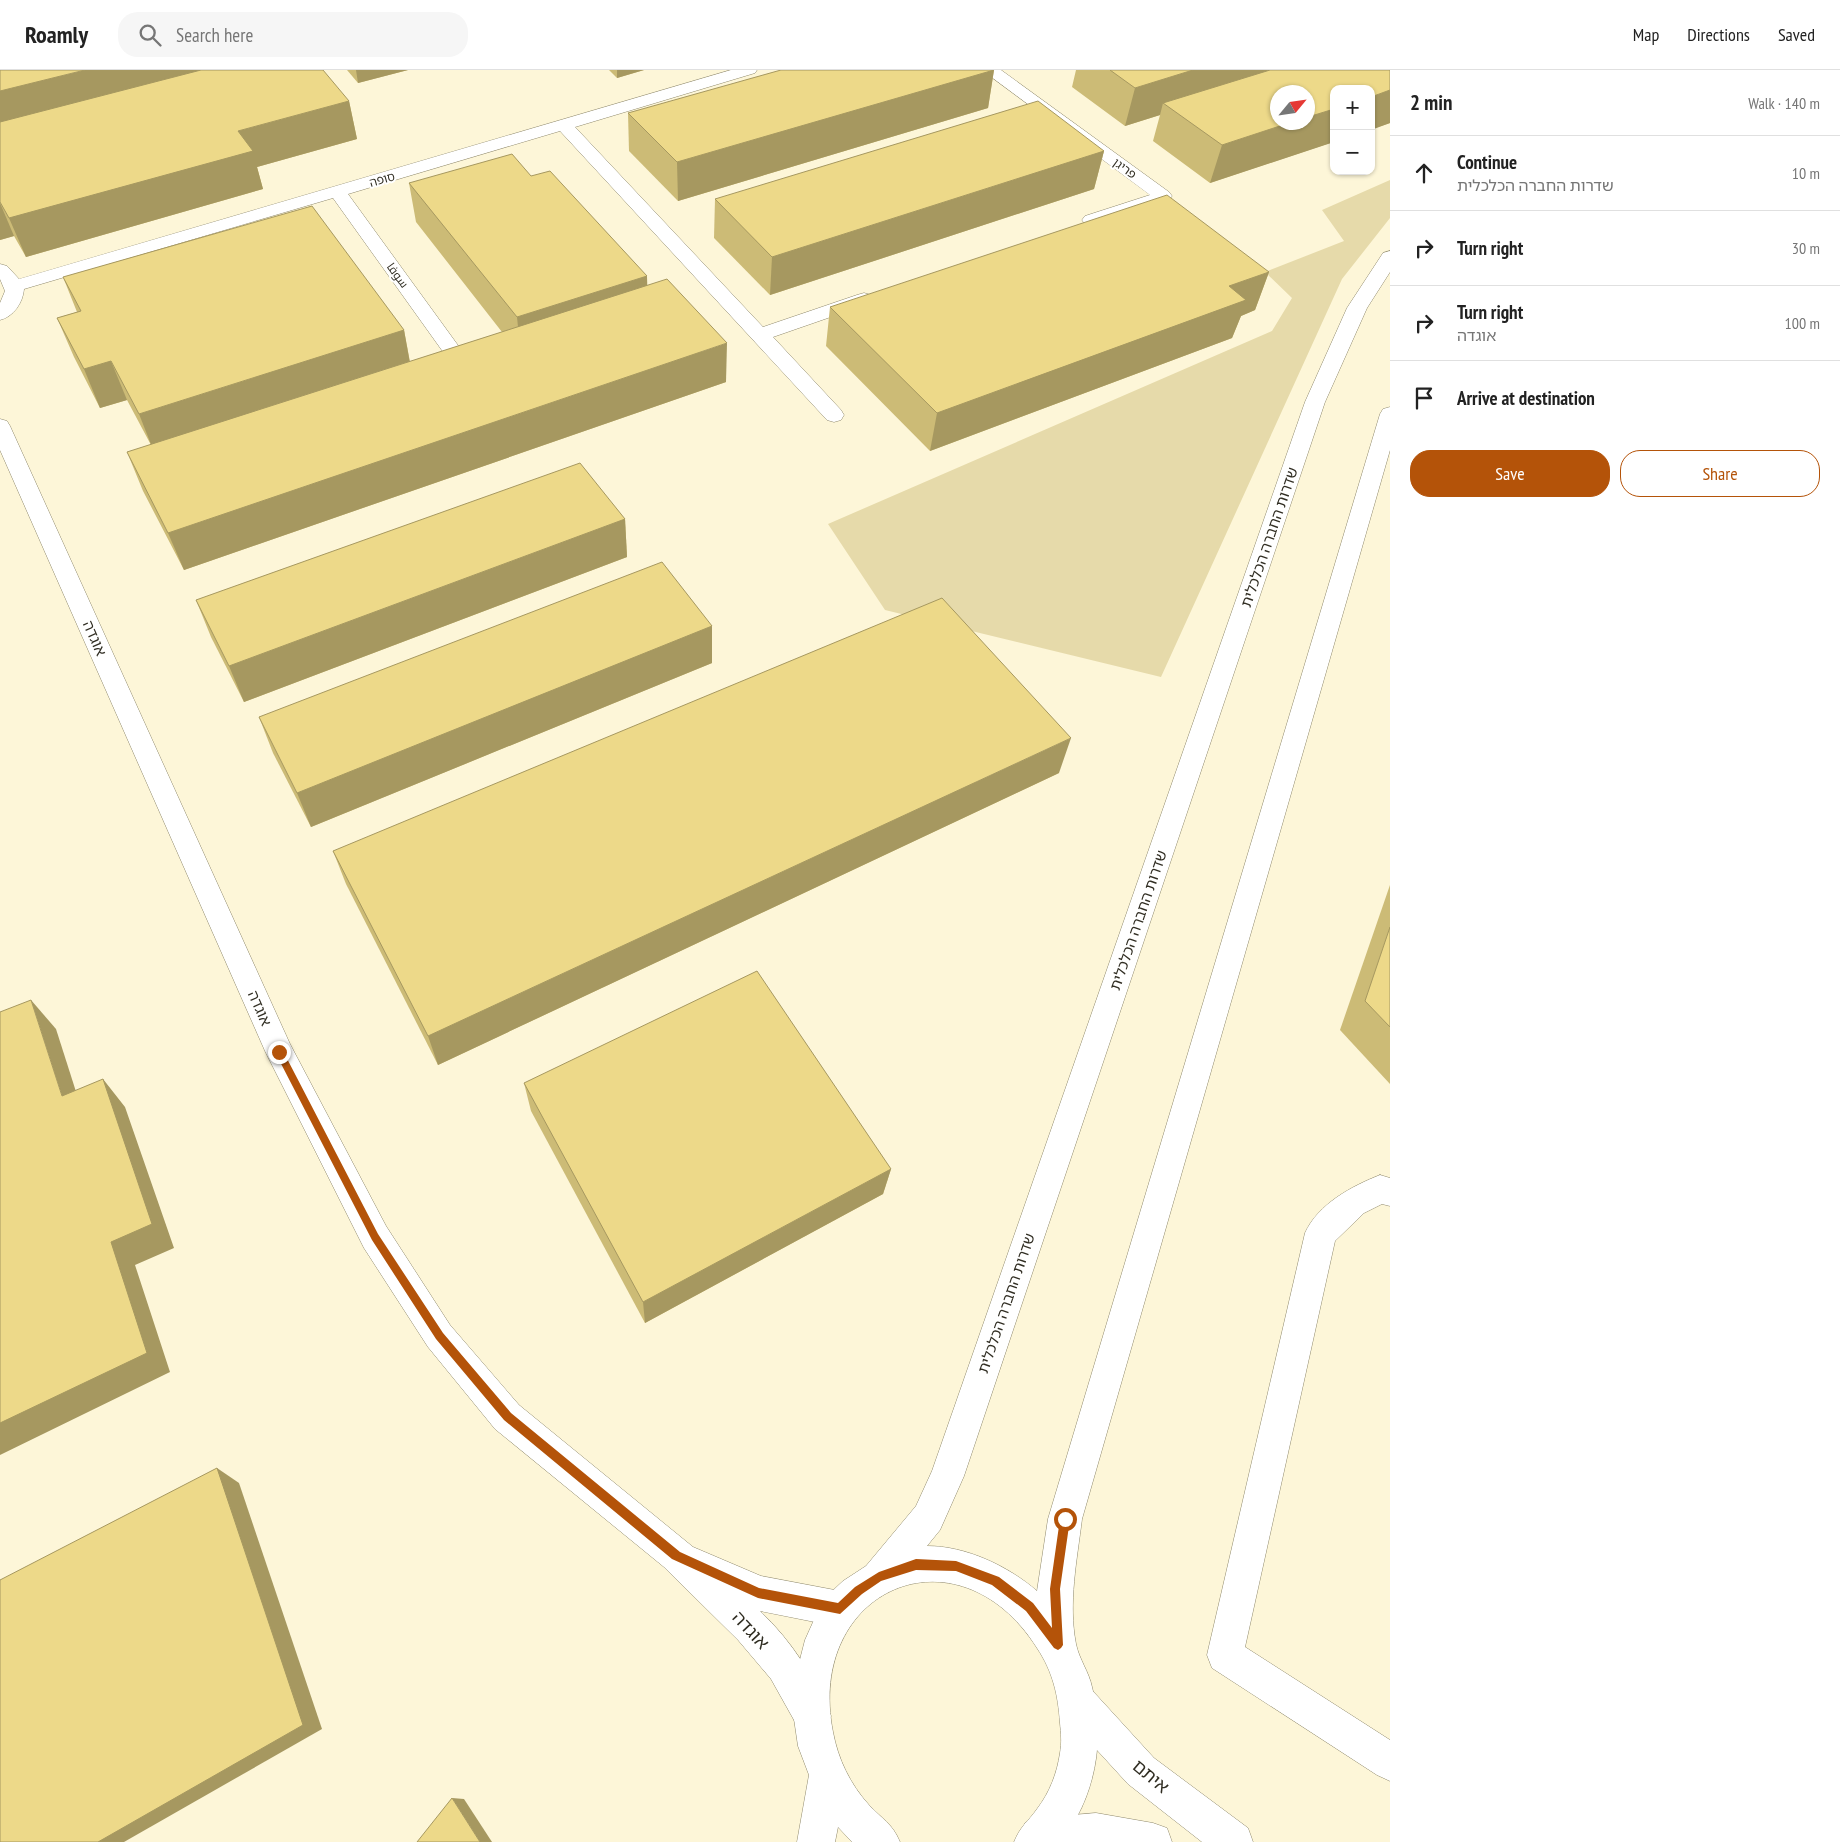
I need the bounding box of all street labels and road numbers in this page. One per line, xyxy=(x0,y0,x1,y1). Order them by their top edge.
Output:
street label: פריגן xyxy=(1110,154,1140,182)
street label: סופה xyxy=(368,168,397,190)
street label: سوفا xyxy=(384,259,412,291)
street label: שדרות החברה הכלכלית xyxy=(1236,464,1302,610)
street label: אוגדה xyxy=(79,617,111,659)
street label: שדרות החברה הכלכלית xyxy=(1105,847,1171,993)
street label: אוגדה xyxy=(244,987,276,1029)
street label: שדרות החברה הכלכלית xyxy=(973,1230,1039,1376)
street label: אוגדה xyxy=(728,1606,774,1654)
street label: איתם xyxy=(1128,1754,1174,1798)

